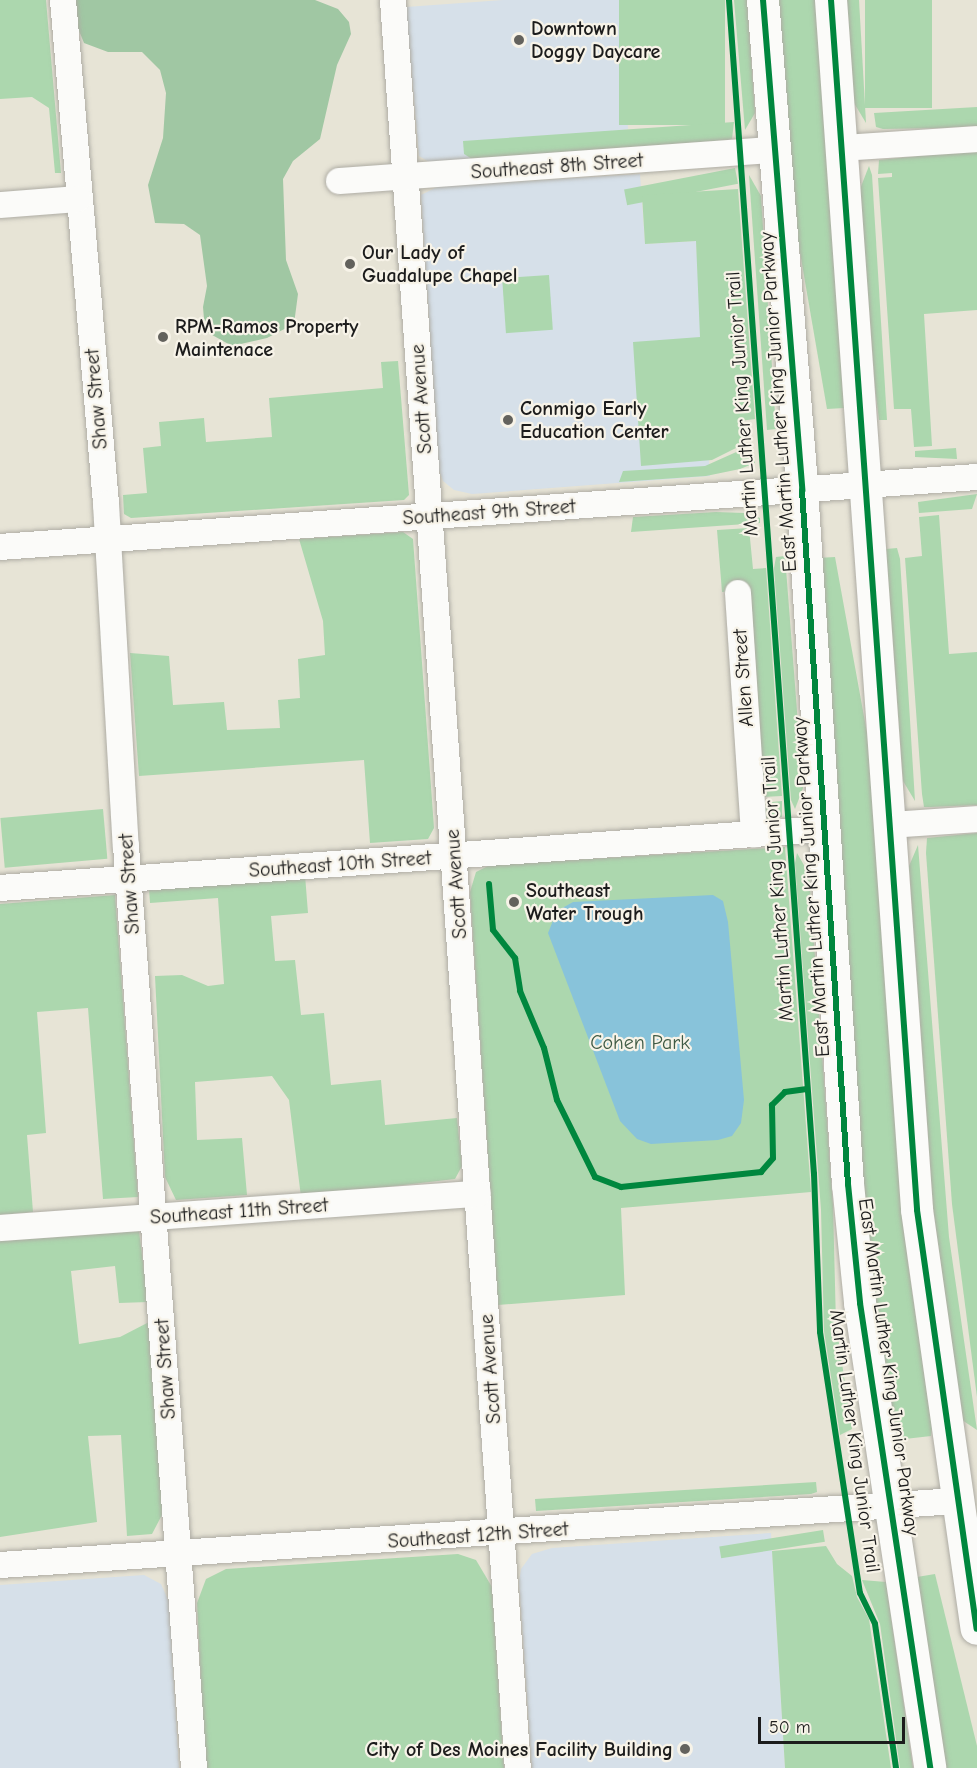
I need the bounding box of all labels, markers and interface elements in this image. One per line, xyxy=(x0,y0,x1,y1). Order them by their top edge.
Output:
place label: Downtown Doggy Daycare xyxy=(531,16,660,63)
marker: Downtown Doggy Daycare xyxy=(512,33,526,47)
street label: Southeast 8th Street xyxy=(470,148,644,184)
street label: East Martin Luther King Junior Parkway xyxy=(754,231,802,573)
place label: Our Lady of Guadalupe Chapel xyxy=(362,240,517,287)
marker: Our Lady of Guadalupe Chapel xyxy=(343,257,357,271)
street label: Martin Luther King Junior Trail xyxy=(721,271,763,537)
place label: RPM-Ramos Property Maintenace xyxy=(175,314,358,361)
marker: RPM-Ramos Property Maintenace xyxy=(156,330,170,344)
street label: Scott Avenue xyxy=(405,343,437,455)
street label: Shaw Street xyxy=(80,348,112,450)
place label: Conmigo Early Education Center xyxy=(520,396,669,443)
marker: Conmigo Early Education Center xyxy=(501,413,515,427)
street label: Southeast 9th Street xyxy=(402,494,576,530)
street label: Allen Street xyxy=(728,628,758,728)
street label: East Martin Luther King Junior Parkway xyxy=(787,716,835,1058)
street label: Martin Luther King Junior Trail xyxy=(756,756,798,1022)
street label: Scott Avenue xyxy=(440,828,472,940)
street label: Shaw Street xyxy=(114,833,144,935)
street label: Southeast 10th Street xyxy=(248,846,432,882)
place label: Southeast Water Trough xyxy=(526,879,644,926)
marker: Southeast Water Trough xyxy=(507,895,521,909)
park label: Cohen Park xyxy=(590,1030,690,1054)
street label: Southeast 11th Street xyxy=(149,1193,329,1229)
street label: East Martin Luther King Junior Parkway xyxy=(853,1197,925,1537)
street label: Martin Luther King Junior Trail xyxy=(825,1308,885,1574)
street label: Scott Avenue xyxy=(474,1313,506,1425)
street label: Shaw Street xyxy=(150,1318,180,1420)
street label: Southeast 12th Street xyxy=(387,1517,569,1553)
scale bar xyxy=(761,1705,908,1743)
text: 50 m xyxy=(769,1717,811,1738)
place label: City of Des Moines Facility Building xyxy=(366,1737,673,1761)
marker: City of Des Moines Facility Building xyxy=(678,1742,692,1756)

